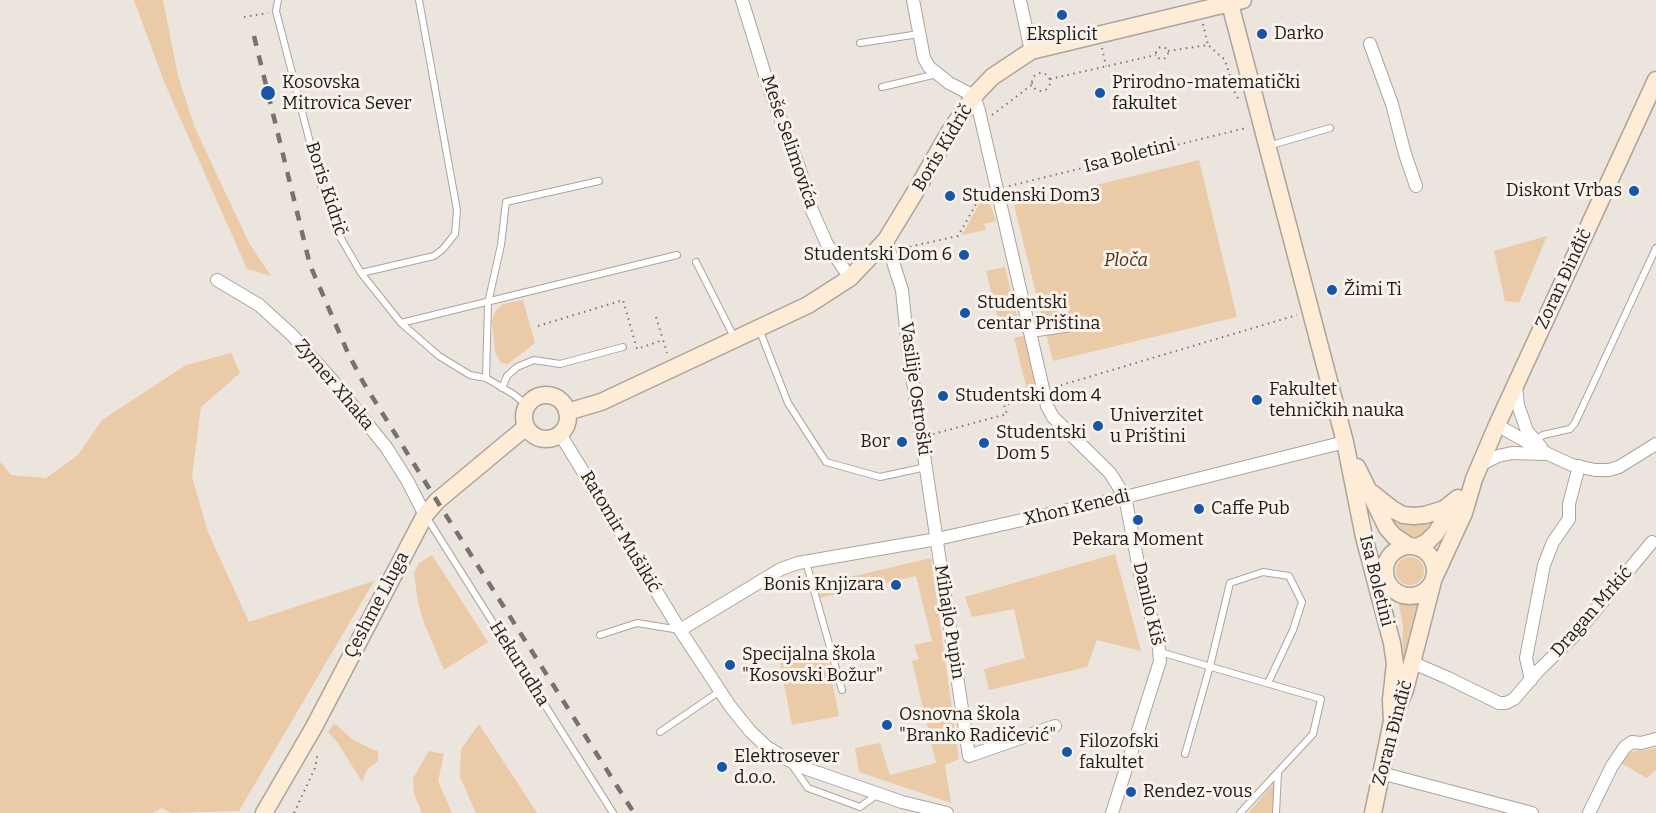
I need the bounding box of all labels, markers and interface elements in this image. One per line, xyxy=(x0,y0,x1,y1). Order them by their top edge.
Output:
marker: Eksplicit xyxy=(1055,8,1069,22)
place label: Darko xyxy=(1274,23,1324,45)
place label: Eksplicit xyxy=(1026,24,1098,46)
marker: Darko xyxy=(1255,27,1269,41)
place label: Kosovska Mitrovica Sever xyxy=(282,72,412,115)
place label: Prirodno-matematički fakultet xyxy=(1112,72,1300,115)
street label: Meše Selimovića xyxy=(756,73,822,211)
marker: Kosovska Mitrovica Sever xyxy=(259,84,277,102)
marker: Prirodno-matematički fakultet xyxy=(1093,86,1107,100)
street label: Boris Kidrič xyxy=(909,101,977,195)
street label: Isa Boletini xyxy=(1082,134,1178,178)
street label: Boris Kidrič xyxy=(301,139,351,239)
place label: Diskont Vrbas xyxy=(1506,180,1622,202)
marker: Diskont Vrbas xyxy=(1627,184,1641,198)
place label: Studenski Dom3 xyxy=(962,185,1100,207)
marker: Studenski Dom3 xyxy=(943,189,957,203)
street label: Zoran Đinđič xyxy=(1531,225,1597,333)
place label: Studentski Dom 6 xyxy=(804,244,952,266)
marker: Studentski Dom 6 xyxy=(957,248,971,262)
park label: Ploča xyxy=(1104,250,1148,272)
place label: Žimi Ti xyxy=(1344,279,1402,301)
marker: Žimi Ti xyxy=(1325,283,1339,297)
place label: Studentski centar Priština xyxy=(977,292,1100,334)
marker: Studentski centar Priština xyxy=(958,306,972,320)
street label: Vasilije Ostroški xyxy=(895,321,935,457)
street label: Zymer Xhaka xyxy=(290,335,378,435)
place label: Fakultet tehničkih nauka xyxy=(1269,379,1404,422)
place label: Studentski dom 4 xyxy=(955,385,1101,407)
marker: Studentski dom 4 xyxy=(936,389,950,403)
marker: Fakultet tehničkih nauka xyxy=(1250,393,1264,407)
place label: Univerzitet u Prištini xyxy=(1110,405,1204,448)
marker: Univerzitet u Prištini xyxy=(1091,419,1105,433)
place label: Studentski Dom 5 xyxy=(996,422,1086,464)
place label: Bor xyxy=(860,431,890,453)
marker: Bor xyxy=(895,435,909,449)
marker: Studentski Dom 5 xyxy=(977,436,991,450)
street label: Ratomir Mušikić xyxy=(575,467,665,597)
street label: Xhon Kenedi xyxy=(1022,485,1132,531)
place label: Caffe Pub xyxy=(1211,498,1290,520)
marker: Caffe Pub xyxy=(1192,502,1206,516)
marker: Pekara Moment xyxy=(1131,513,1145,527)
place label: Pekara Moment xyxy=(1072,529,1204,551)
street label: Isa Boletini xyxy=(1354,533,1398,629)
street label: Çeshme Lluga xyxy=(340,548,414,662)
street label: Danilo Kiš xyxy=(1128,560,1168,648)
street label: Dragan Mrkić xyxy=(1547,562,1637,662)
street label: Mihajlo Pupin xyxy=(929,563,969,681)
place label: Bonis Knjizara xyxy=(763,574,884,596)
marker: Bonis Knjizara xyxy=(889,578,903,592)
street label: Hekurudha xyxy=(484,618,554,710)
place label: Specijalna škola "Kosovski Božur" xyxy=(742,644,883,686)
marker: Specijalna škola "Kosovski Božur" xyxy=(723,658,737,672)
street label: Zoran Đinđič xyxy=(1369,678,1417,788)
place label: Osnovna škola "Branko Radičević" xyxy=(899,704,1056,746)
marker: Osnovna škola "Branko Radičević" xyxy=(880,718,894,732)
place label: Filozofski fakultet xyxy=(1079,731,1159,774)
marker: Filozofski fakultet xyxy=(1060,745,1074,759)
place label: Elektrosever d.o.o. xyxy=(734,746,840,789)
marker: Elektrosever d.o.o. xyxy=(715,760,729,774)
place label: Rendez-vous xyxy=(1143,781,1252,803)
marker: Rendez-vous xyxy=(1124,785,1138,799)

